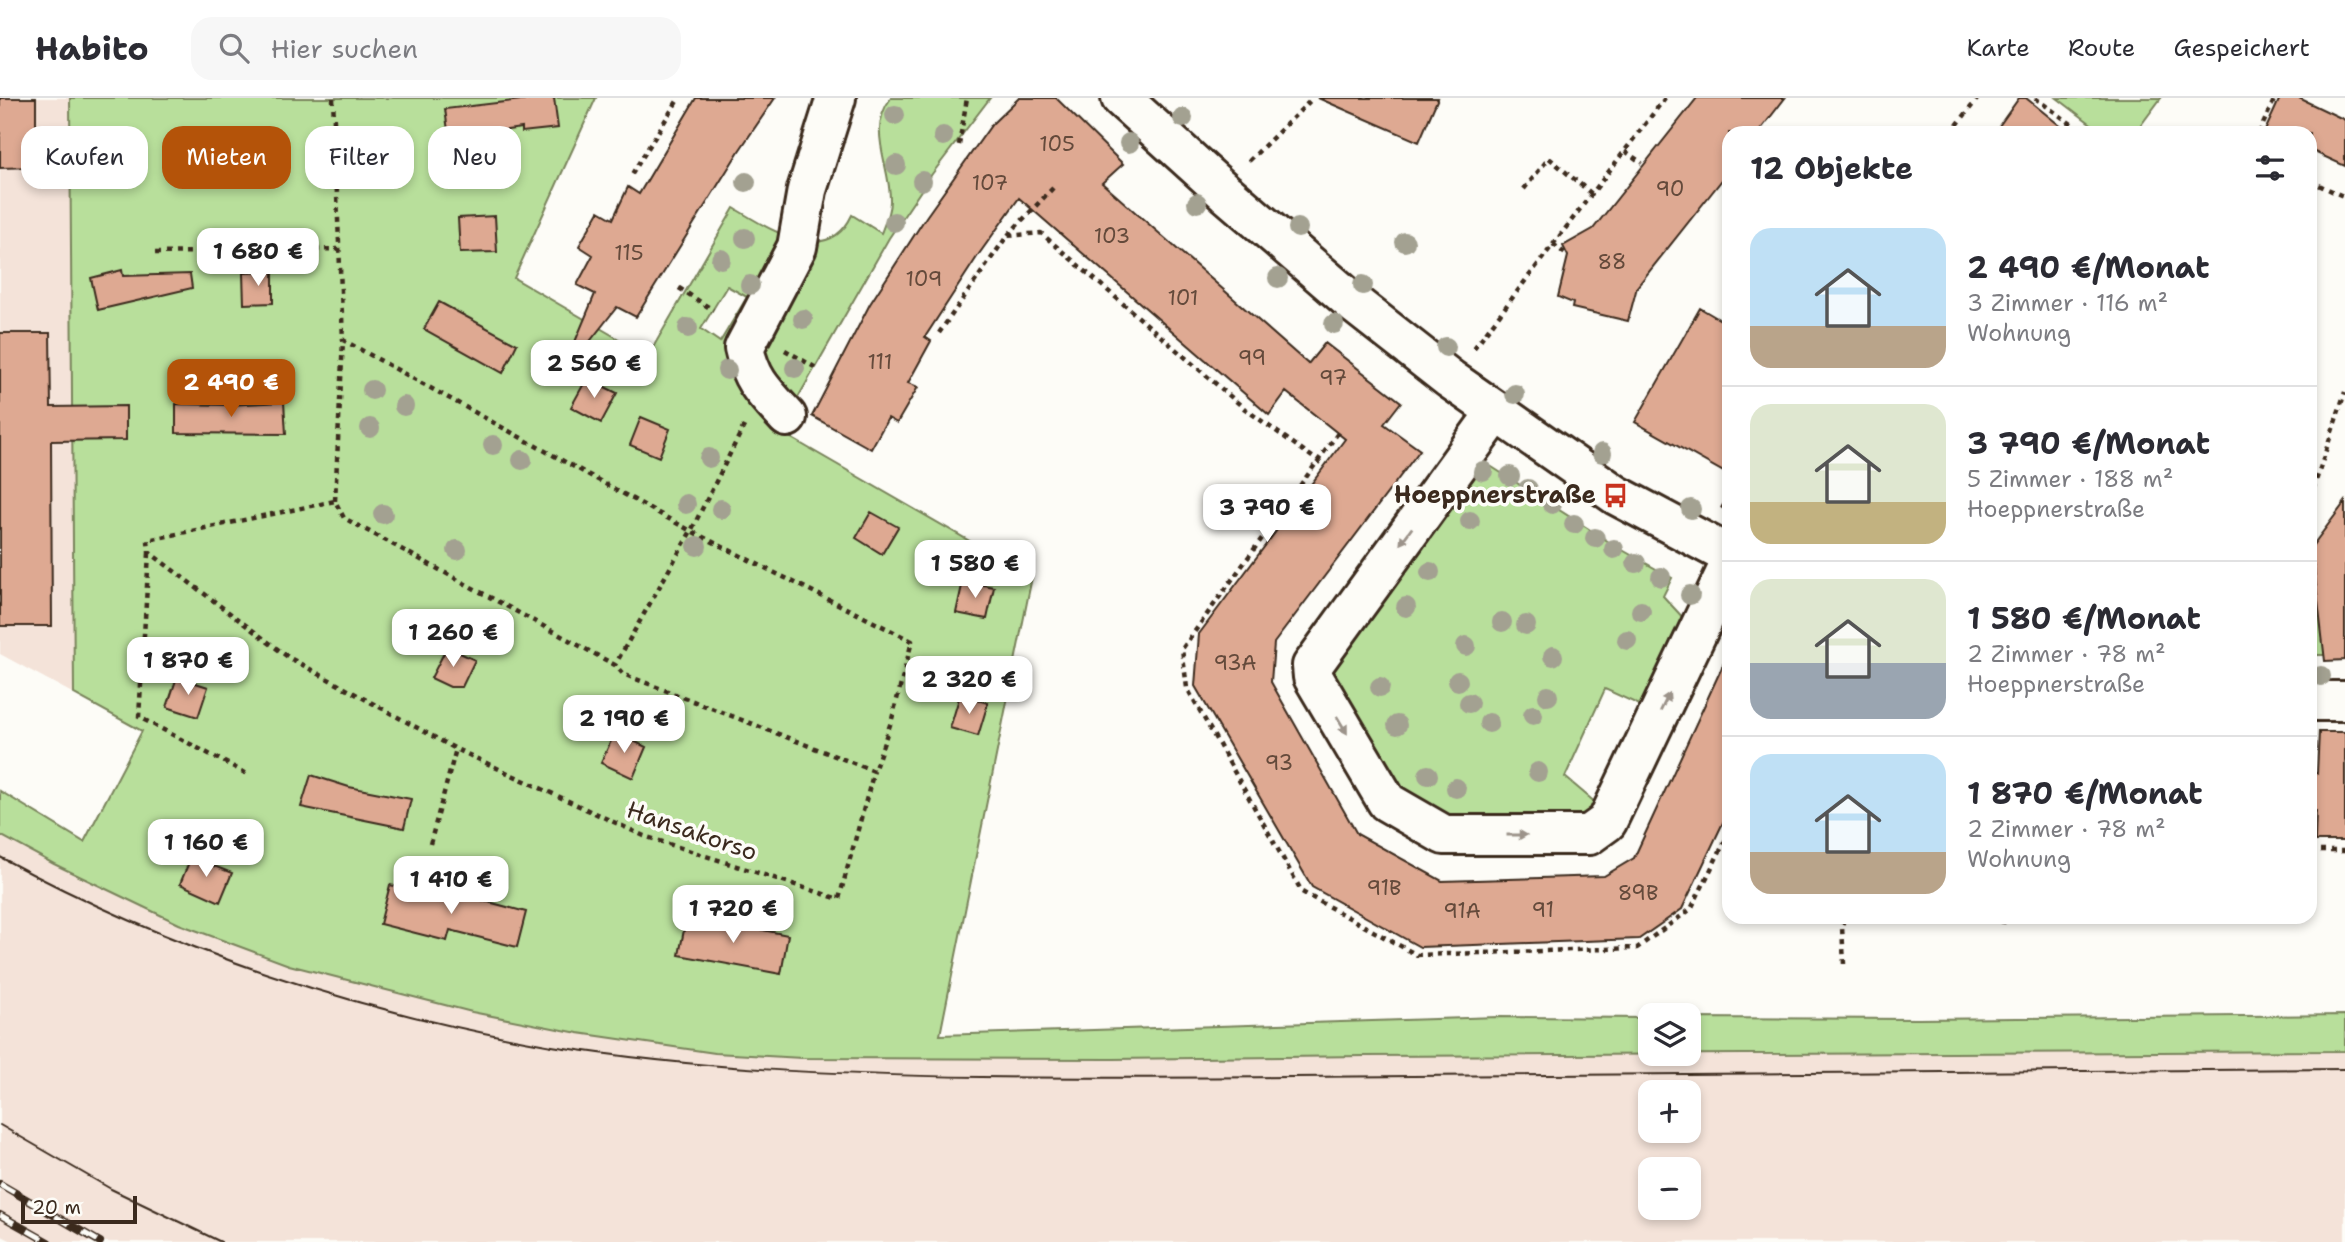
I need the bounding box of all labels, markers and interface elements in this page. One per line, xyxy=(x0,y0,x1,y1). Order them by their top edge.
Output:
search box xyxy=(191,17,681,80)
text: Habito xyxy=(35,26,149,71)
icon: search xyxy=(215,29,253,67)
text: Hier suchen xyxy=(271,31,418,66)
text: Karte xyxy=(1966,32,2030,64)
text: Route xyxy=(2068,32,2135,64)
text: Gespeichert xyxy=(2173,32,2310,64)
chip: Kaufen xyxy=(21,126,148,189)
chip: Mieten xyxy=(162,126,291,189)
chip: Filter xyxy=(305,126,414,189)
chip: Neu xyxy=(428,126,521,189)
house number: 105 xyxy=(1039,130,1075,158)
text: 12 Objekte xyxy=(1750,148,1913,189)
icon: filters xyxy=(2251,149,2289,187)
house number: 107 xyxy=(972,169,1008,197)
house number: 90 xyxy=(1655,175,1685,203)
house number: 103 xyxy=(1094,222,1130,250)
pin: 1 680 € xyxy=(193,228,323,288)
text: 1 680 € xyxy=(213,236,303,266)
house number: 115 xyxy=(614,239,644,267)
text: 2 490 €/Monat xyxy=(1967,247,2210,288)
house number: 88 xyxy=(1598,248,1626,276)
icon: home xyxy=(1806,256,1890,340)
house number: 109 xyxy=(905,265,943,293)
house number: 101 xyxy=(1167,284,1199,312)
text: 3 Zimmer · 116 m² xyxy=(1967,288,2168,318)
text: Wohnung xyxy=(1967,318,2071,348)
pin: 2 560 € xyxy=(529,341,659,400)
house number: 99 xyxy=(1238,344,1266,372)
text: 2 560 € xyxy=(547,348,641,378)
house number: 111 xyxy=(868,348,892,376)
pin: 2 490 € xyxy=(166,360,296,419)
house number: 97 xyxy=(1319,364,1347,392)
text: 2 490 € xyxy=(183,367,279,397)
text: 3 790 €/Monat xyxy=(1967,423,2210,464)
icon: home xyxy=(1806,432,1890,516)
text: 5 Zimmer · 188 m² xyxy=(1967,464,2173,494)
place label: Hoeppnerstraße xyxy=(1394,479,1596,511)
bus stop icon: Hoeppnerstraße xyxy=(1602,481,1630,509)
pin: 3 790 € xyxy=(1202,484,1332,544)
text: 3 790 € xyxy=(1219,492,1315,522)
text: Hoeppnerstraße xyxy=(1967,494,2145,524)
one-way arrow xyxy=(1399,527,1413,545)
pin: 1 580 € xyxy=(910,540,1040,600)
text: 1 580 € xyxy=(931,548,1019,578)
text: 1 580 €/Monat xyxy=(1967,598,2201,639)
icon: home xyxy=(1806,607,1890,691)
pin: 1 260 € xyxy=(388,610,518,669)
text: 1 260 € xyxy=(408,617,498,647)
pin: 1 870 € xyxy=(123,638,253,697)
text: 2 Zimmer · 78 m² xyxy=(1967,639,2166,669)
text: 1 870 € xyxy=(143,645,233,675)
house number: 93A xyxy=(1213,649,1257,677)
pin: 2 320 € xyxy=(904,656,1034,716)
text: 2 320 € xyxy=(921,664,1017,694)
text: Hoeppnerstraße xyxy=(1967,669,2145,699)
one-way arrow xyxy=(1659,692,1670,712)
pin: 2 190 € xyxy=(559,696,689,755)
text: 2 190 € xyxy=(579,703,669,733)
one-way arrow xyxy=(1336,716,1348,735)
house number: 93 xyxy=(1265,749,1293,777)
text: 1 870 €/Monat xyxy=(1967,773,2203,814)
icon: home xyxy=(1806,782,1890,866)
street label: Hansakorso xyxy=(622,794,762,868)
text: 2 Zimmer · 78 m² xyxy=(1967,814,2166,844)
pin: 1 160 € xyxy=(141,820,271,879)
text: 1 160 € xyxy=(164,827,248,857)
one-way arrow xyxy=(1506,829,1528,841)
text: Wohnung xyxy=(1967,844,2071,874)
pin: 1 410 € xyxy=(386,856,516,916)
text: 1 410 € xyxy=(410,864,492,894)
house number: 91B xyxy=(1366,874,1402,902)
house number: 89B xyxy=(1618,879,1658,907)
pin: 1 720 € xyxy=(668,886,798,945)
text: 1 720 € xyxy=(688,893,778,923)
house number: 91 xyxy=(1532,896,1554,924)
house number: 91A xyxy=(1443,897,1481,925)
map controls xyxy=(1638,1003,1701,1220)
button: layers xyxy=(1638,1003,1701,1066)
button: + xyxy=(1638,1080,1701,1143)
button: − xyxy=(1638,1157,1701,1220)
scale bar xyxy=(21,1193,136,1225)
text: 20 m xyxy=(32,1195,81,1220)

